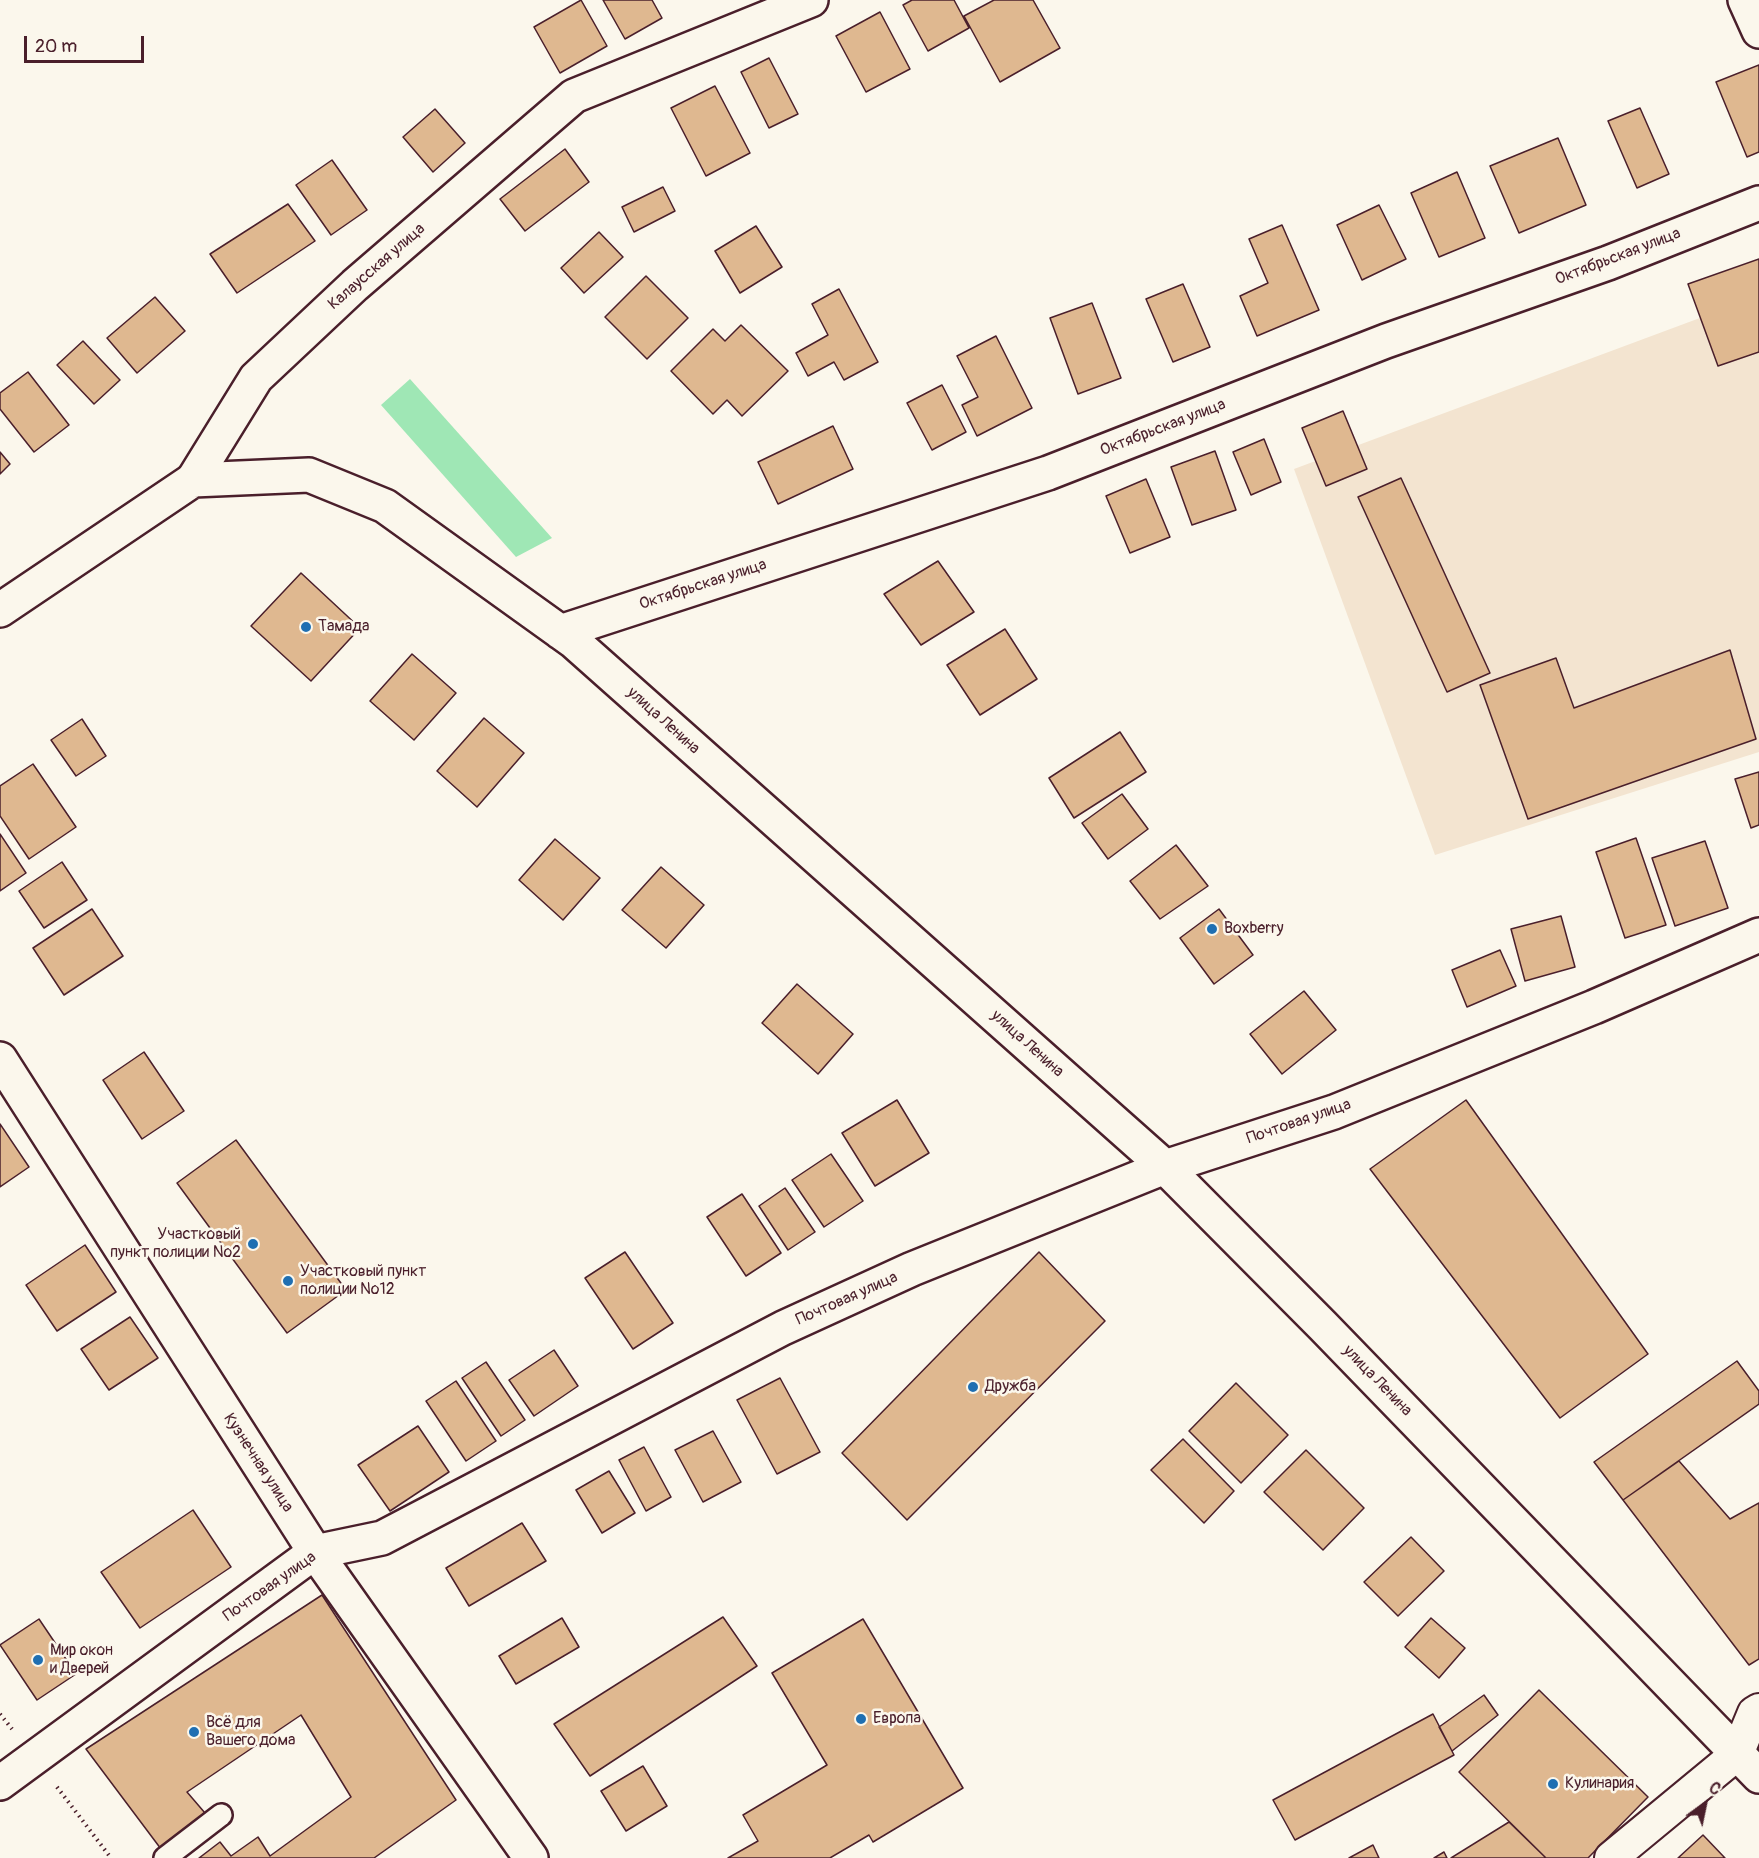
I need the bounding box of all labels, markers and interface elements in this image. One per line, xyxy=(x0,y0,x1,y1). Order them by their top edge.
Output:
scale bar xyxy=(27,24,147,62)
text: 20 m xyxy=(35,35,77,58)
street label: Калаусская улица xyxy=(325,220,429,314)
street label: Октябрьская улица xyxy=(1553,224,1683,290)
street label: Октябрьская улица xyxy=(1098,395,1228,461)
street label: Октябрьская улица xyxy=(637,555,769,615)
place label: Тамада xyxy=(318,617,369,637)
marker: Тамада xyxy=(299,620,313,634)
street label: улица Ленина xyxy=(623,683,703,759)
place label: Boxberry xyxy=(1224,919,1283,939)
marker: Boxberry xyxy=(1205,922,1219,936)
street label: улица Ленина xyxy=(987,1006,1067,1082)
street label: Почтовая улица xyxy=(1244,1095,1354,1149)
place label: Участковый пункт полиции №2 xyxy=(110,1225,241,1263)
marker: Участковый пункт полиции №2 xyxy=(246,1237,260,1251)
place label: Участковый пункт полиции №12 xyxy=(300,1262,426,1300)
street label: Почтовая улица xyxy=(793,1268,901,1330)
marker: Участковый пункт полиции №12 xyxy=(281,1274,295,1288)
street label: улица Ленина xyxy=(1338,1341,1416,1421)
place label: Дружба xyxy=(985,1377,1036,1397)
marker: Дружба xyxy=(966,1380,980,1394)
street label: Кузнечная улица xyxy=(219,1410,297,1516)
street label: Почтовая улица xyxy=(220,1548,320,1626)
place label: Мир окон и Дверей xyxy=(50,1641,113,1679)
marker: Мир окон и Дверей xyxy=(31,1653,45,1667)
place label: Европа xyxy=(873,1709,921,1729)
marker: Европа xyxy=(854,1712,868,1726)
place label: Всё для Вашего дома xyxy=(206,1713,295,1751)
marker: Всё для Вашего дома xyxy=(187,1725,201,1739)
place label: Кулинария xyxy=(1565,1774,1634,1794)
north arrow xyxy=(1675,1774,1735,1834)
marker: Кулинария xyxy=(1546,1777,1560,1791)
text: С xyxy=(1705,1778,1724,1800)

